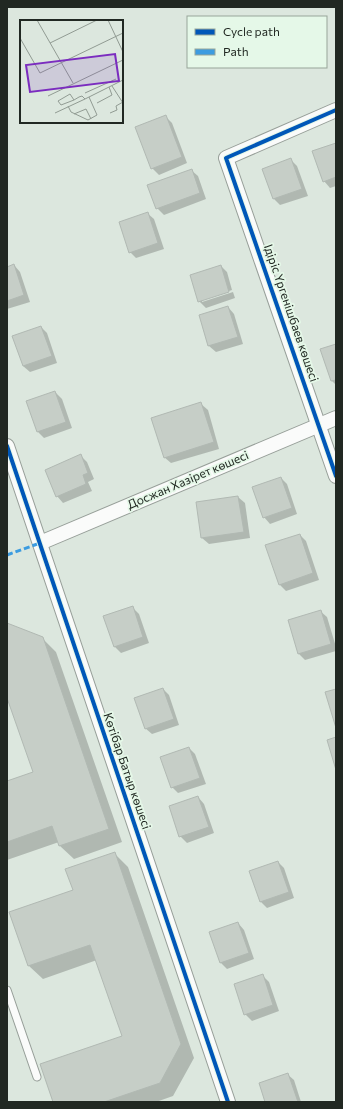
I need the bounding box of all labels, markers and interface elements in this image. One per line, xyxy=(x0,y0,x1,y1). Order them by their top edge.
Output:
legend xyxy=(187,16,327,68)
inset map xyxy=(20,20,123,123)
text: Cycle path xyxy=(223,24,280,38)
text: Path xyxy=(223,44,249,58)
street label: Ідіріс Үргенішбаев көшесі xyxy=(262,242,322,383)
street label: Досжан Хазірет көшесі xyxy=(125,447,250,511)
street label: Көтібар Батыр көшесі xyxy=(101,711,154,831)

